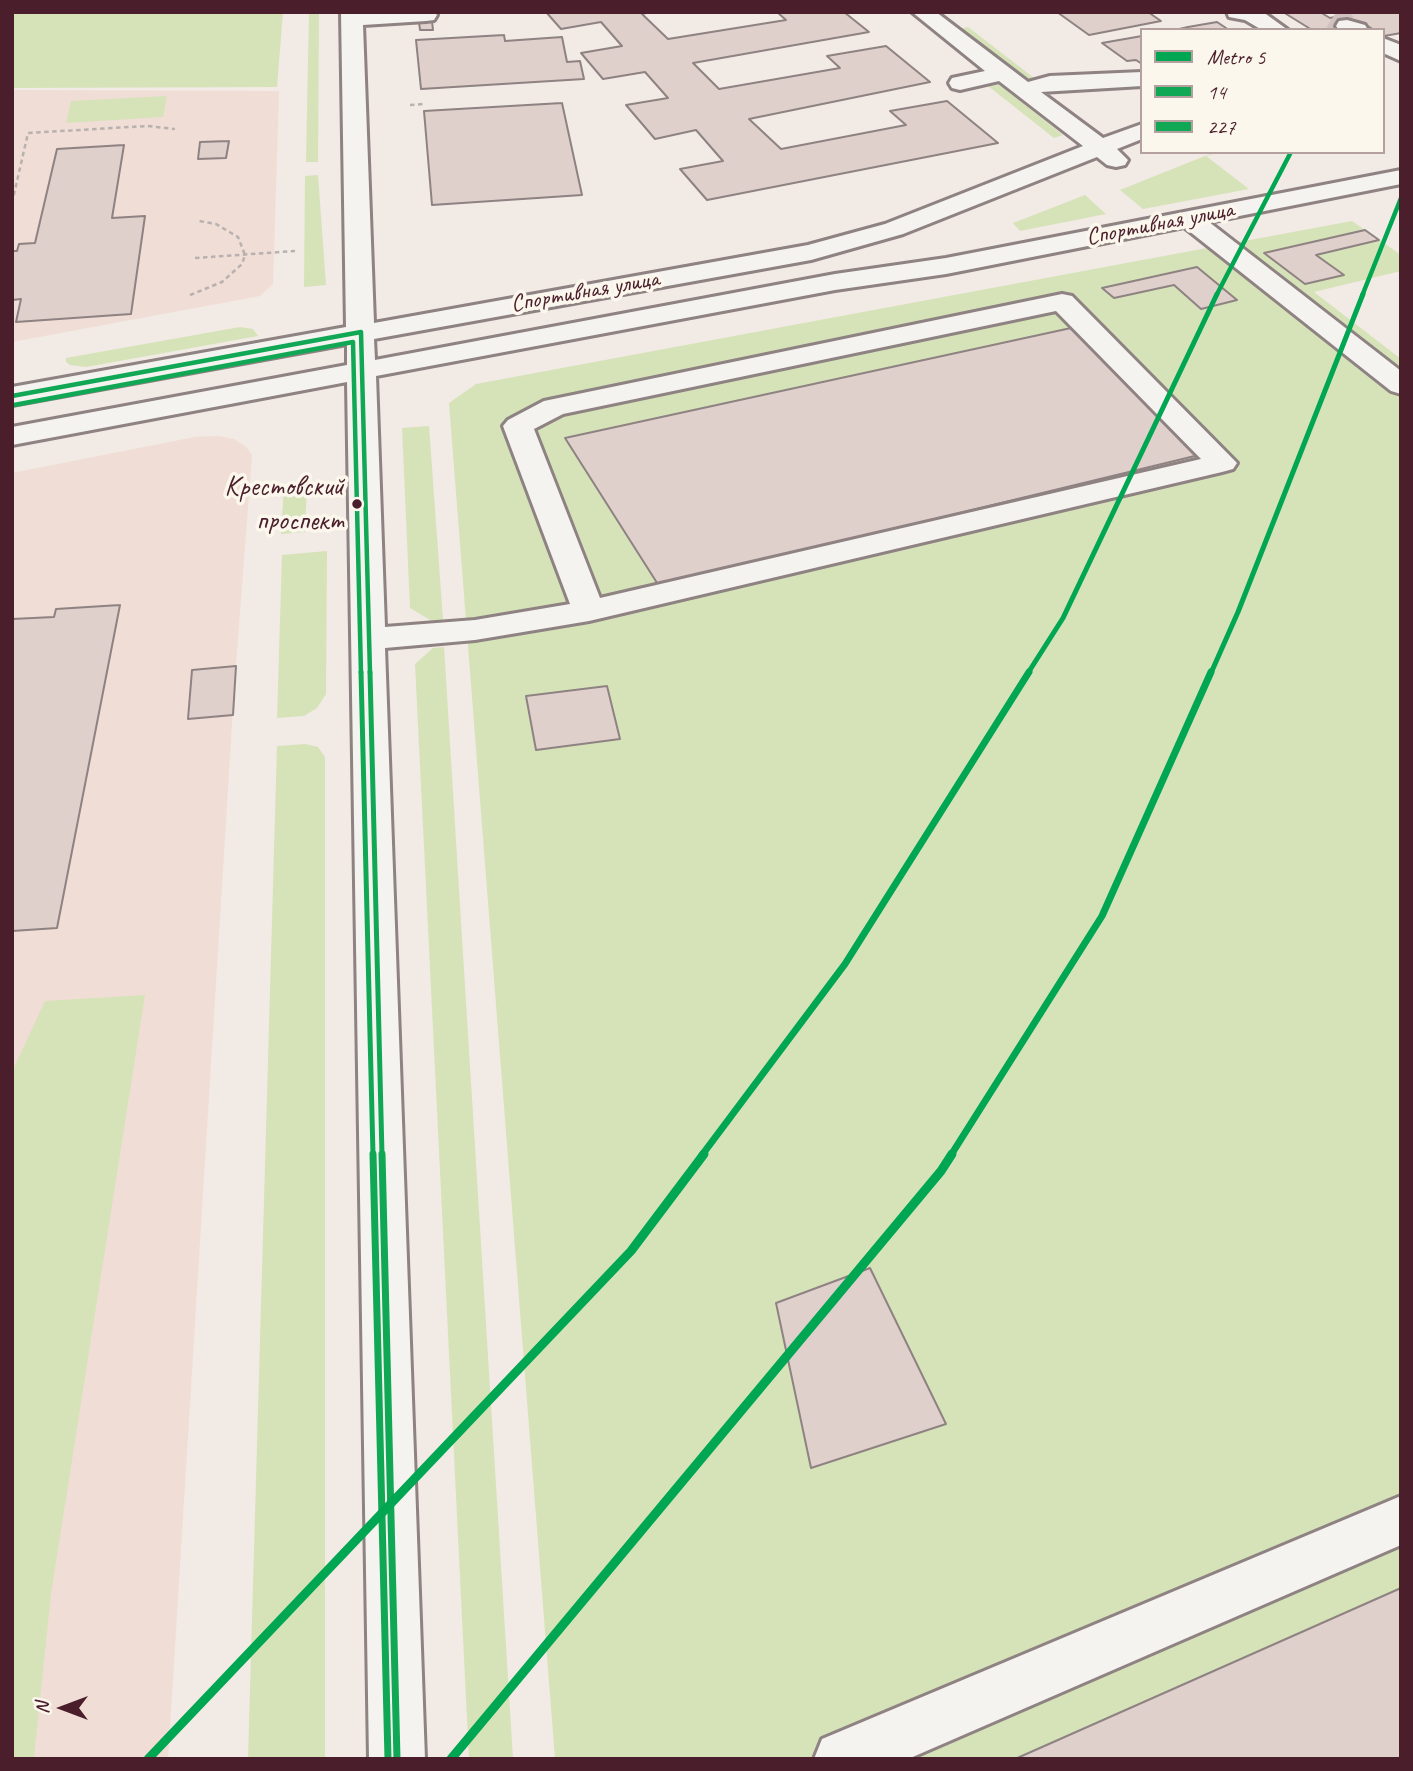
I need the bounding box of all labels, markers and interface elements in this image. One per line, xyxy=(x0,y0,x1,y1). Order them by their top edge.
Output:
legend xyxy=(1140,28,1385,154)
text: Metro 5 xyxy=(1207,44,1265,70)
text: 14 xyxy=(1207,79,1226,105)
text: 227 xyxy=(1207,114,1235,140)
street label: Спортивная улица xyxy=(1084,196,1236,252)
street label: Спортивная улица xyxy=(509,265,661,319)
place label: Крестовский проспект xyxy=(225,471,344,537)
marker: Крестовский проспект xyxy=(350,497,364,511)
north arrow xyxy=(28,1673,98,1743)
text: N xyxy=(30,1702,54,1714)

